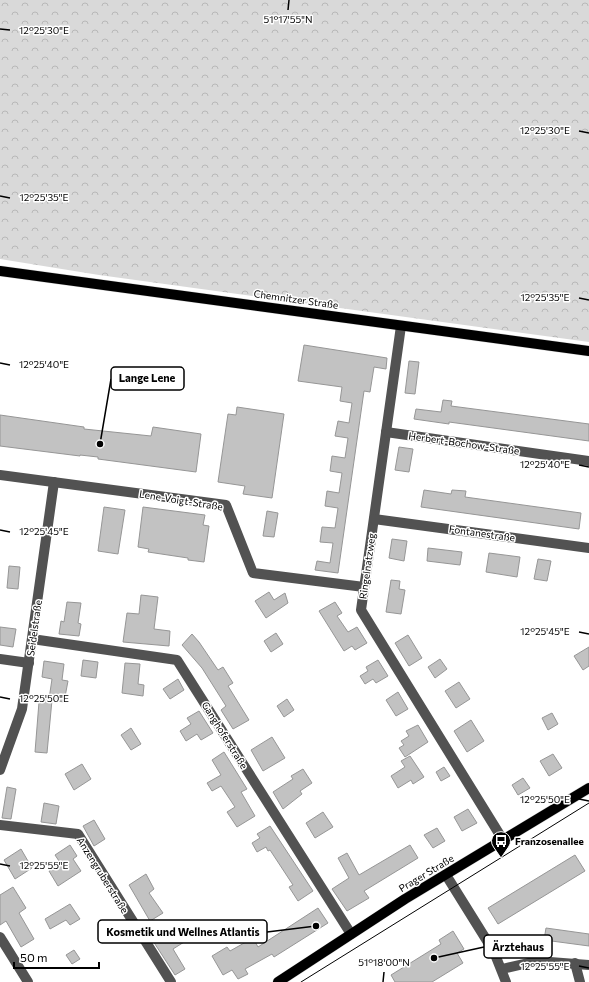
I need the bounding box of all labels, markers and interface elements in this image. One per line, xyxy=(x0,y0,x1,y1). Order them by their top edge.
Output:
text: 51°17'55"N xyxy=(263,13,313,25)
text: 12°25'30"E xyxy=(19,24,69,36)
text: 12°25'30"E xyxy=(520,124,570,136)
text: 12°25'35"E xyxy=(19,191,69,203)
street label: Chemnitzer Straße xyxy=(253,287,339,311)
text: 12°25'35"E xyxy=(520,291,570,303)
text: 12°25'40"E xyxy=(19,358,69,370)
callout: Lange Lene xyxy=(111,367,184,390)
text: Lange Lene xyxy=(119,371,176,384)
street label: Herbert-Bochow-Straße xyxy=(408,429,520,457)
text: 12°25'40"E xyxy=(520,458,570,470)
street label: Lene-Voigt-Straße xyxy=(138,487,224,513)
street label: Fontanestraße xyxy=(448,522,516,544)
text: 12°25'45"E xyxy=(19,525,69,537)
street label: Ringelnatzweg xyxy=(356,532,378,600)
street label: Seidelstraße xyxy=(24,599,44,657)
text: 12°25'45"E xyxy=(520,625,570,637)
text: 12°25'50"E xyxy=(19,692,69,704)
street label: Ganghoferstraße xyxy=(199,699,251,771)
text: 12°25'50"E xyxy=(520,793,570,805)
bus stop icon: Franzosenallee xyxy=(490,830,512,858)
street label: Anzengruberstraße xyxy=(75,835,131,915)
place label: Franzosenallee xyxy=(515,835,584,847)
street label: Prager Straße xyxy=(396,852,456,894)
text: 12°25'55"E xyxy=(19,859,69,871)
callout: Kosmetik und Wellnes Atlantis xyxy=(98,920,267,943)
text: Kosmetik und Wellnes Atlantis xyxy=(106,925,260,938)
callout: Ärztehaus xyxy=(484,935,552,958)
text: Ärztehaus xyxy=(492,940,544,953)
scale bar xyxy=(14,944,99,970)
text: 50 m xyxy=(20,950,48,964)
text: 51°18'00"N xyxy=(358,956,410,968)
text: 12°25'55"E xyxy=(520,960,570,972)

